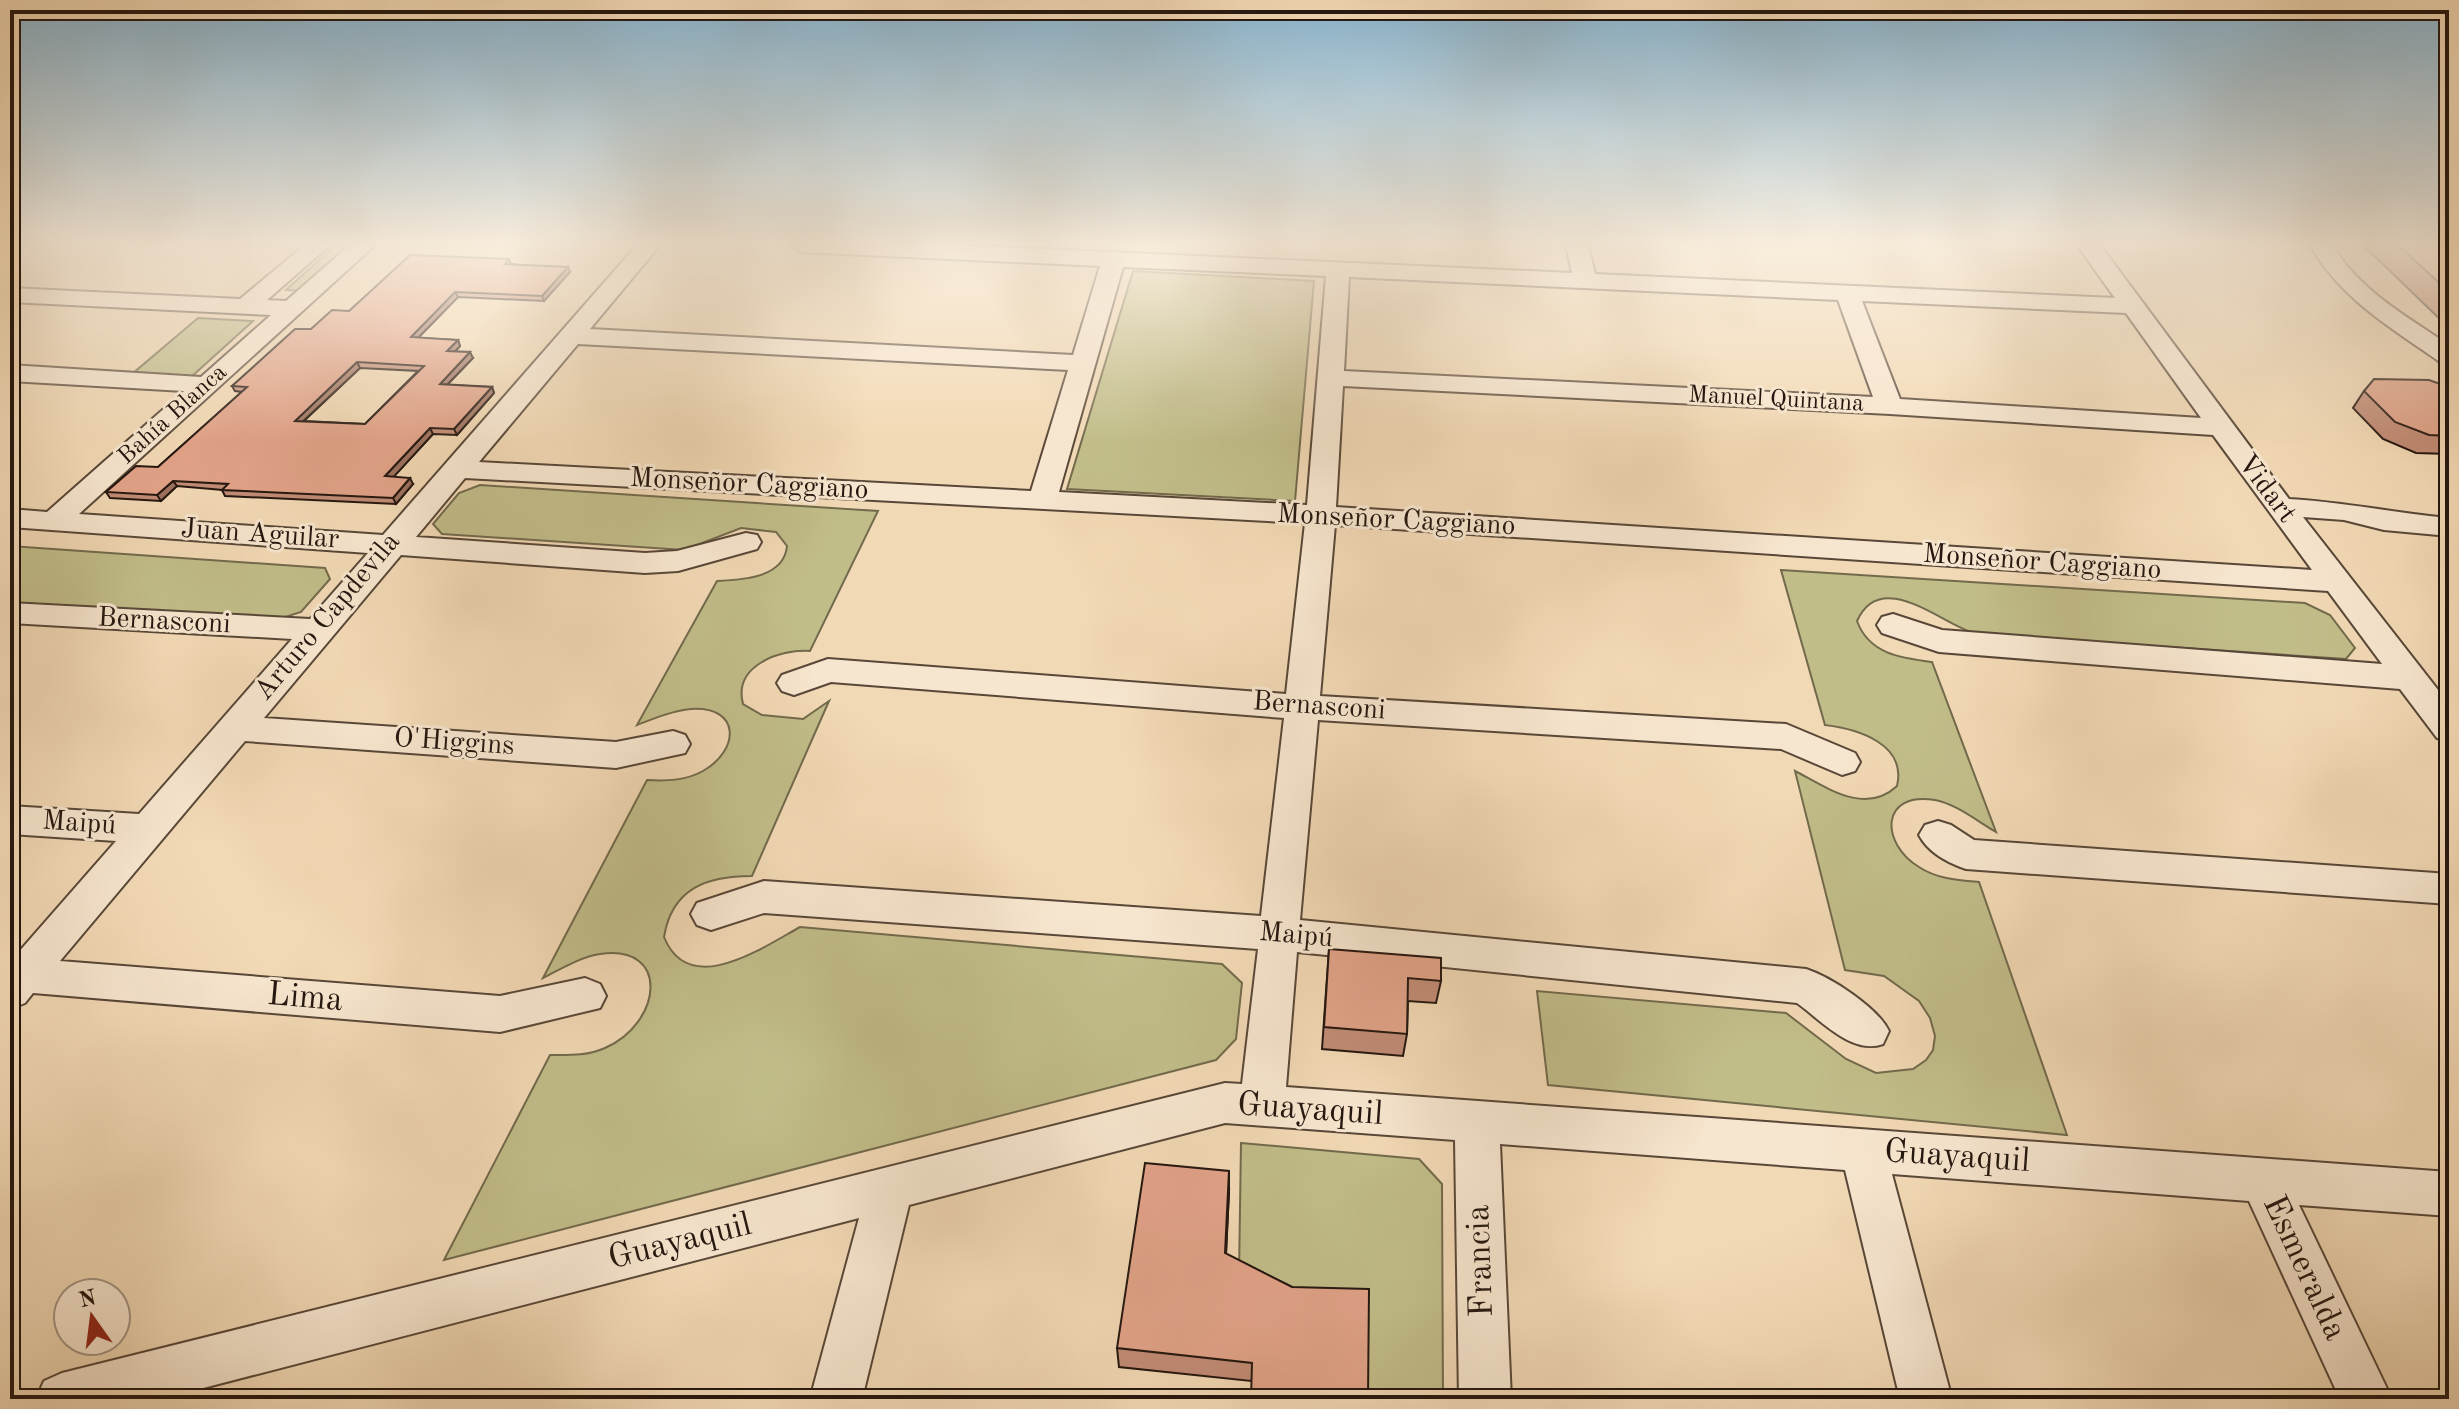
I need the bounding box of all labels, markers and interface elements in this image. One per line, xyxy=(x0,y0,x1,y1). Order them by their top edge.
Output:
street label: Bahía Blanca xyxy=(114,360,232,470)
street label: Manuel Quintana xyxy=(1687,383,1865,417)
street label: Vidart xyxy=(2231,450,2301,528)
street label: Monseñor Caggiano xyxy=(629,465,869,505)
street label: Monseñor Caggiano xyxy=(1276,501,1516,541)
street label: Juan Aguilar xyxy=(180,515,340,555)
street label: Arturo Capdevila xyxy=(250,528,406,706)
street label: Monseñor Caggiano xyxy=(1922,541,2162,585)
street label: Bernasconi xyxy=(97,605,231,639)
street label: Bernasconi xyxy=(1251,688,1387,726)
street label: O'Higgins xyxy=(393,725,515,761)
street label: Maipú xyxy=(41,807,117,841)
street label: Maipú xyxy=(1258,919,1334,953)
street label: Lima xyxy=(266,978,344,1018)
street label: Guayaquil xyxy=(1236,1088,1384,1132)
street label: Guayaquil xyxy=(1883,1135,2031,1179)
street label: Esmeralda xyxy=(2256,1190,2352,1346)
street label: Francia xyxy=(1462,1204,1500,1318)
street label: Guayaquil xyxy=(605,1208,755,1276)
north arrow xyxy=(52,1277,132,1357)
text: N xyxy=(77,1287,99,1312)

